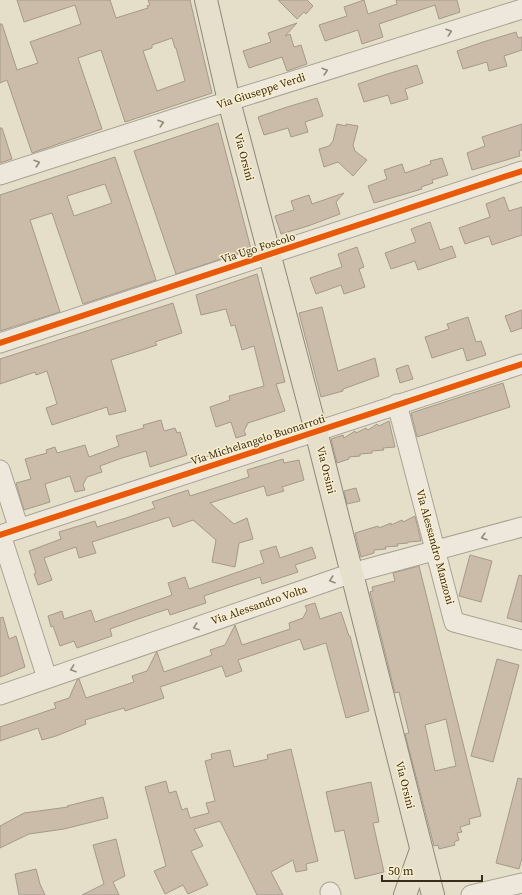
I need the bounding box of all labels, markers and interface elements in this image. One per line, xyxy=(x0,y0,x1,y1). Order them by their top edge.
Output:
one-way arrow xyxy=(445,28,452,37)
one-way arrow xyxy=(321,67,328,76)
street label: Via Giuseppe Verdi xyxy=(215,70,307,112)
one-way arrow xyxy=(157,119,164,128)
street label: Via Orsini xyxy=(230,131,258,183)
one-way arrow xyxy=(33,159,40,168)
street label: Via Ugo Foscolo xyxy=(219,229,297,267)
street label: Via Michelangelo Buonarroti xyxy=(189,411,327,469)
street label: Via Orsini xyxy=(313,444,339,496)
street label: Via Alessandro Manzoni xyxy=(412,488,458,606)
one-way arrow xyxy=(481,533,488,541)
one-way arrow xyxy=(329,575,336,583)
street label: Via Alessandro Volta xyxy=(209,581,309,628)
one-way arrow xyxy=(193,622,200,630)
one-way arrow xyxy=(70,664,77,673)
street label: Via Orsini xyxy=(392,759,418,811)
scale bar xyxy=(382,857,482,883)
text: 50 m xyxy=(388,863,414,879)

